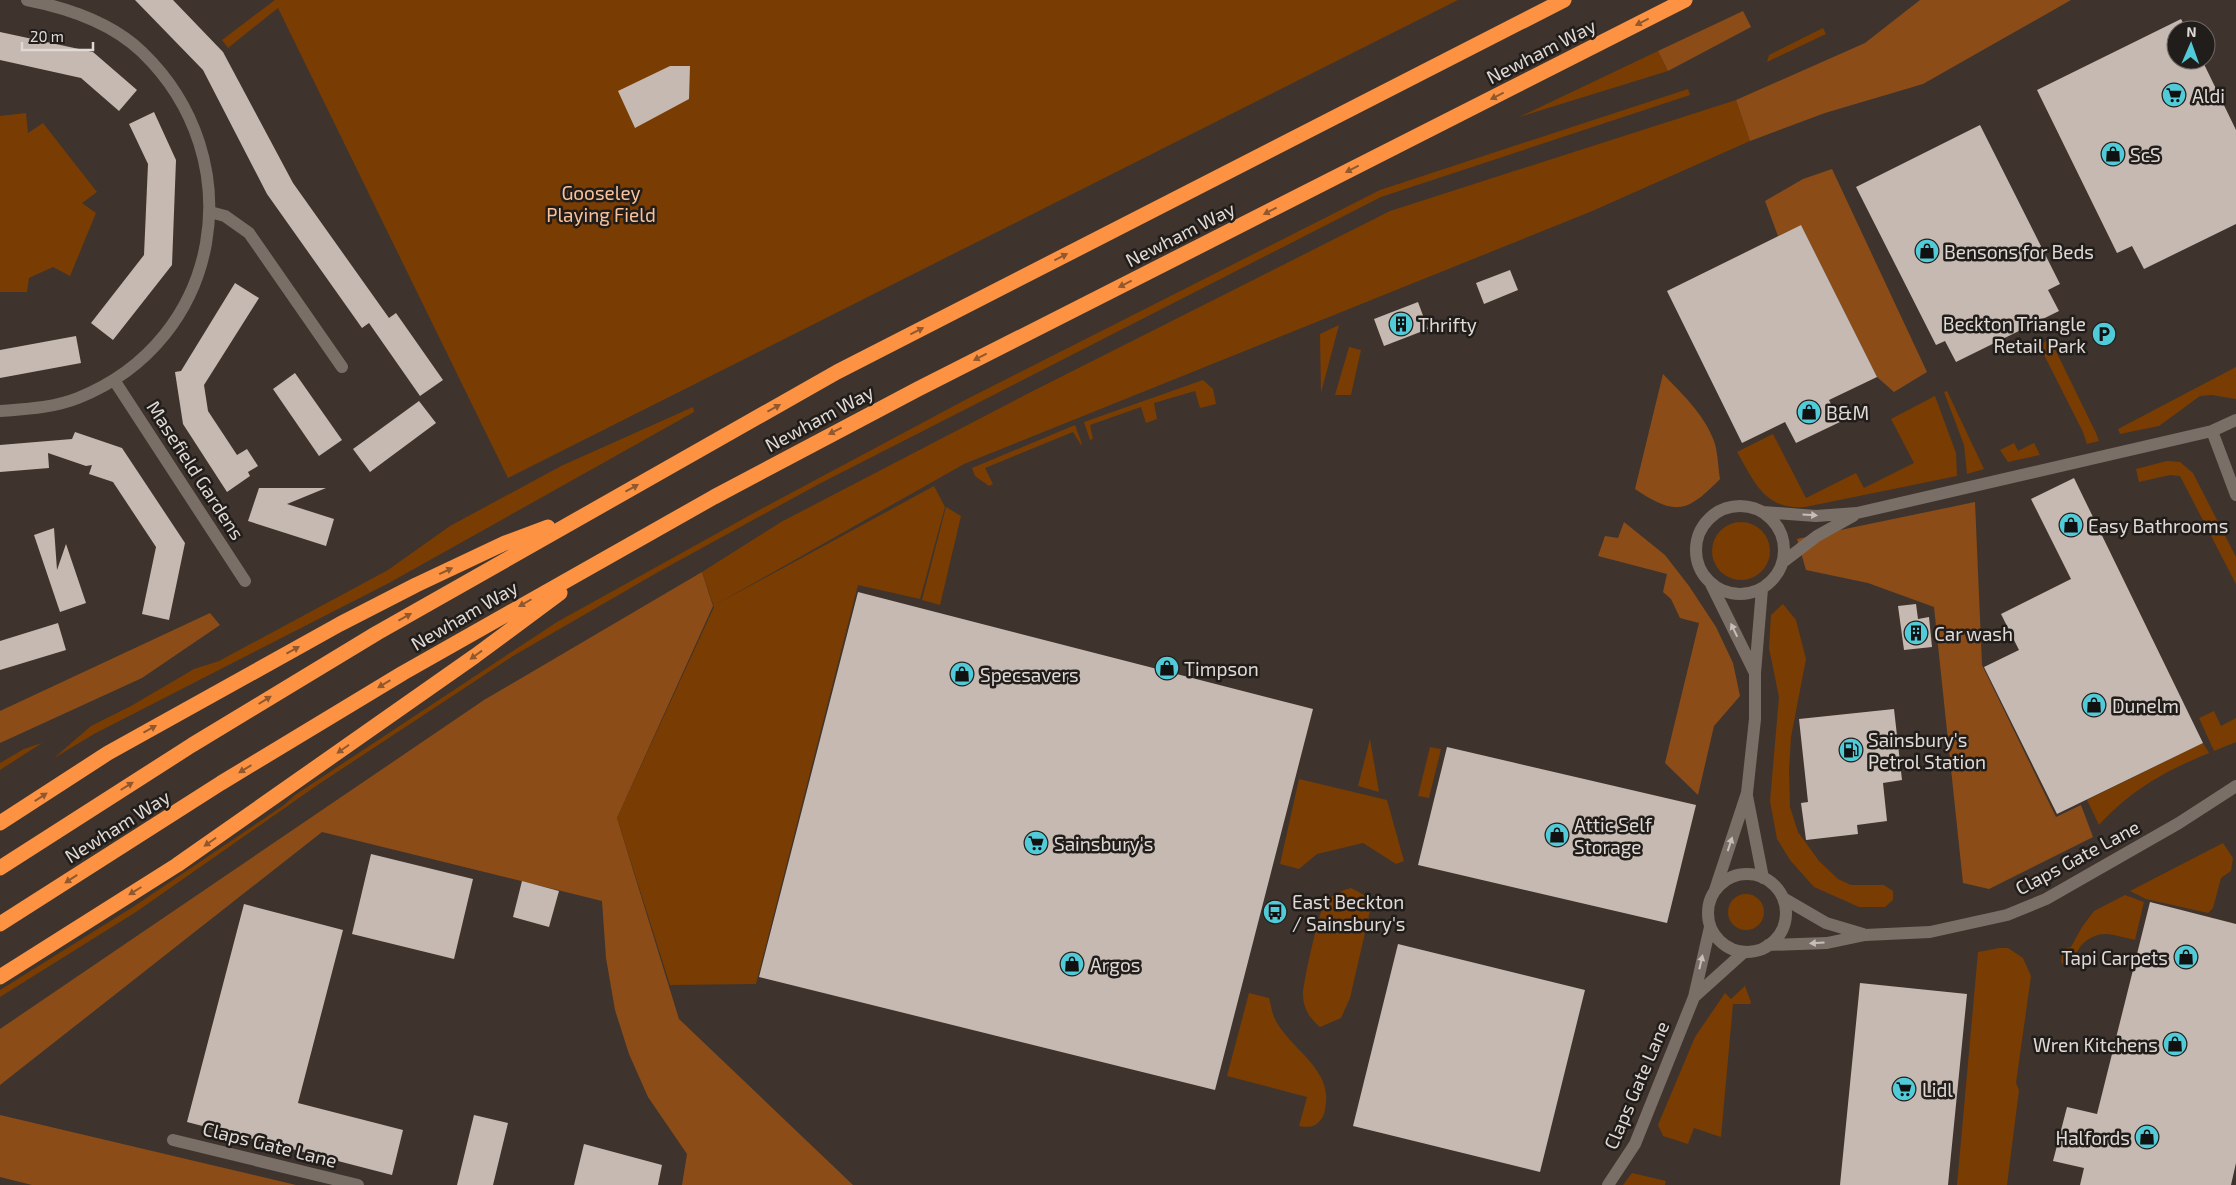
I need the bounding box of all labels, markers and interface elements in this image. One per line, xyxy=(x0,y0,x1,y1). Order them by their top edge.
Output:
street label: Newham Way xyxy=(1482,14,1600,88)
one-way arrow xyxy=(1635,18,1649,26)
scale bar xyxy=(22,20,94,52)
north arrow xyxy=(2166,20,2216,70)
text: N xyxy=(2186,23,2197,40)
text: 20 m xyxy=(30,27,64,45)
supermarket icon: Aldi xyxy=(2161,82,2187,108)
place label: Aldi xyxy=(2192,84,2225,107)
one-way arrow xyxy=(1490,92,1504,100)
shop icon: ScS xyxy=(2100,141,2126,167)
place label: ScS xyxy=(2130,143,2161,166)
one-way arrow xyxy=(1345,165,1359,173)
park label: Gooseley Playing Field xyxy=(546,181,656,226)
street label: Newham Way xyxy=(1121,197,1239,271)
one-way arrow xyxy=(1263,207,1277,215)
shop icon: Bensons for Beds xyxy=(1914,238,1940,264)
place label: Bensons for Beds xyxy=(1944,240,2094,263)
one-way arrow xyxy=(1054,253,1069,261)
one-way arrow xyxy=(1118,280,1132,288)
building icon: Thrifty xyxy=(1388,311,1414,337)
place label: Beckton Triangle Retail Park xyxy=(1943,312,2086,357)
place label: Thrifty xyxy=(1418,313,1477,336)
parking icon: Beckton Triangle Retail Park xyxy=(2091,321,2117,347)
one-way arrow xyxy=(910,327,924,335)
one-way arrow xyxy=(973,353,987,361)
street label: Newham Way xyxy=(761,380,877,456)
street label: Masefield Gardens xyxy=(143,396,249,544)
shop icon: B&M xyxy=(1796,399,1822,425)
place label: B&M xyxy=(1826,401,1869,424)
one-way arrow xyxy=(766,404,781,412)
one-way arrow xyxy=(828,427,842,435)
one-way arrow xyxy=(625,483,639,492)
one-way arrow xyxy=(1802,512,1818,520)
shop icon: Easy Bathrooms xyxy=(2058,512,2084,538)
place label: Easy Bathrooms xyxy=(2088,514,2228,537)
one-way arrow xyxy=(439,567,453,575)
street label: Newham Way xyxy=(406,575,522,655)
one-way arrow xyxy=(518,599,533,607)
one-way arrow xyxy=(398,613,412,621)
building icon: Car wash xyxy=(1903,620,1929,646)
one-way arrow xyxy=(1729,622,1738,637)
place label: Car wash xyxy=(1934,622,2013,645)
one-way arrow xyxy=(286,646,299,655)
one-way arrow xyxy=(469,650,483,660)
shop icon: Timpson xyxy=(1154,655,1180,681)
place label: Timpson xyxy=(1184,657,1259,680)
shop icon: Specsavers xyxy=(949,661,975,687)
place label: Specsavers xyxy=(980,663,1079,686)
one-way arrow xyxy=(378,680,391,689)
shop icon: Dunelm xyxy=(2081,692,2107,718)
place label: Dunelm xyxy=(2112,694,2179,717)
one-way arrow xyxy=(259,696,272,705)
one-way arrow xyxy=(143,725,158,733)
place label: Sainsbury's Petrol Station xyxy=(1868,728,1986,773)
fuel station icon: Sainsbury's Petrol Station xyxy=(1838,737,1864,763)
one-way arrow xyxy=(336,744,350,754)
one-way arrow xyxy=(239,764,252,773)
one-way arrow xyxy=(121,782,134,791)
street label: Newham Way xyxy=(60,785,174,867)
one-way arrow xyxy=(34,792,47,801)
place label: Attic Self Storage xyxy=(1574,813,1653,858)
street label: Claps Gate Lane xyxy=(2011,815,2143,899)
shop icon: Attic Self Storage xyxy=(1544,822,1570,848)
supermarket icon: Sainsbury's xyxy=(1023,830,1049,856)
place label: Sainsbury's xyxy=(1054,832,1153,855)
one-way arrow xyxy=(1726,836,1734,851)
one-way arrow xyxy=(203,837,216,847)
one-way arrow xyxy=(64,874,78,883)
one-way arrow xyxy=(129,886,142,895)
place label: East Beckton / Sainsbury's xyxy=(1292,890,1406,935)
bus stop icon: East Beckton / Sainsbury's xyxy=(1262,899,1288,925)
one-way arrow xyxy=(1809,940,1825,948)
shop icon: Tapi Carpets xyxy=(2173,944,2199,970)
place label: Tapi Carpets xyxy=(2061,946,2168,969)
shop icon: Argos xyxy=(1059,951,1085,977)
place label: Argos xyxy=(1090,953,1140,976)
one-way arrow xyxy=(1697,954,1705,969)
street label: Claps Gate Lane xyxy=(1599,1017,1673,1153)
shop icon: Wren Kitchens xyxy=(2162,1031,2188,1057)
place label: Wren Kitchens xyxy=(2033,1033,2158,1056)
supermarket icon: Lidl xyxy=(1891,1076,1917,1102)
place label: Lidl xyxy=(1922,1078,1953,1101)
street label: Claps Gate Lane xyxy=(201,1116,339,1172)
shop icon: Halfords xyxy=(2134,1124,2160,1150)
place label: Halfords xyxy=(2055,1126,2130,1149)

